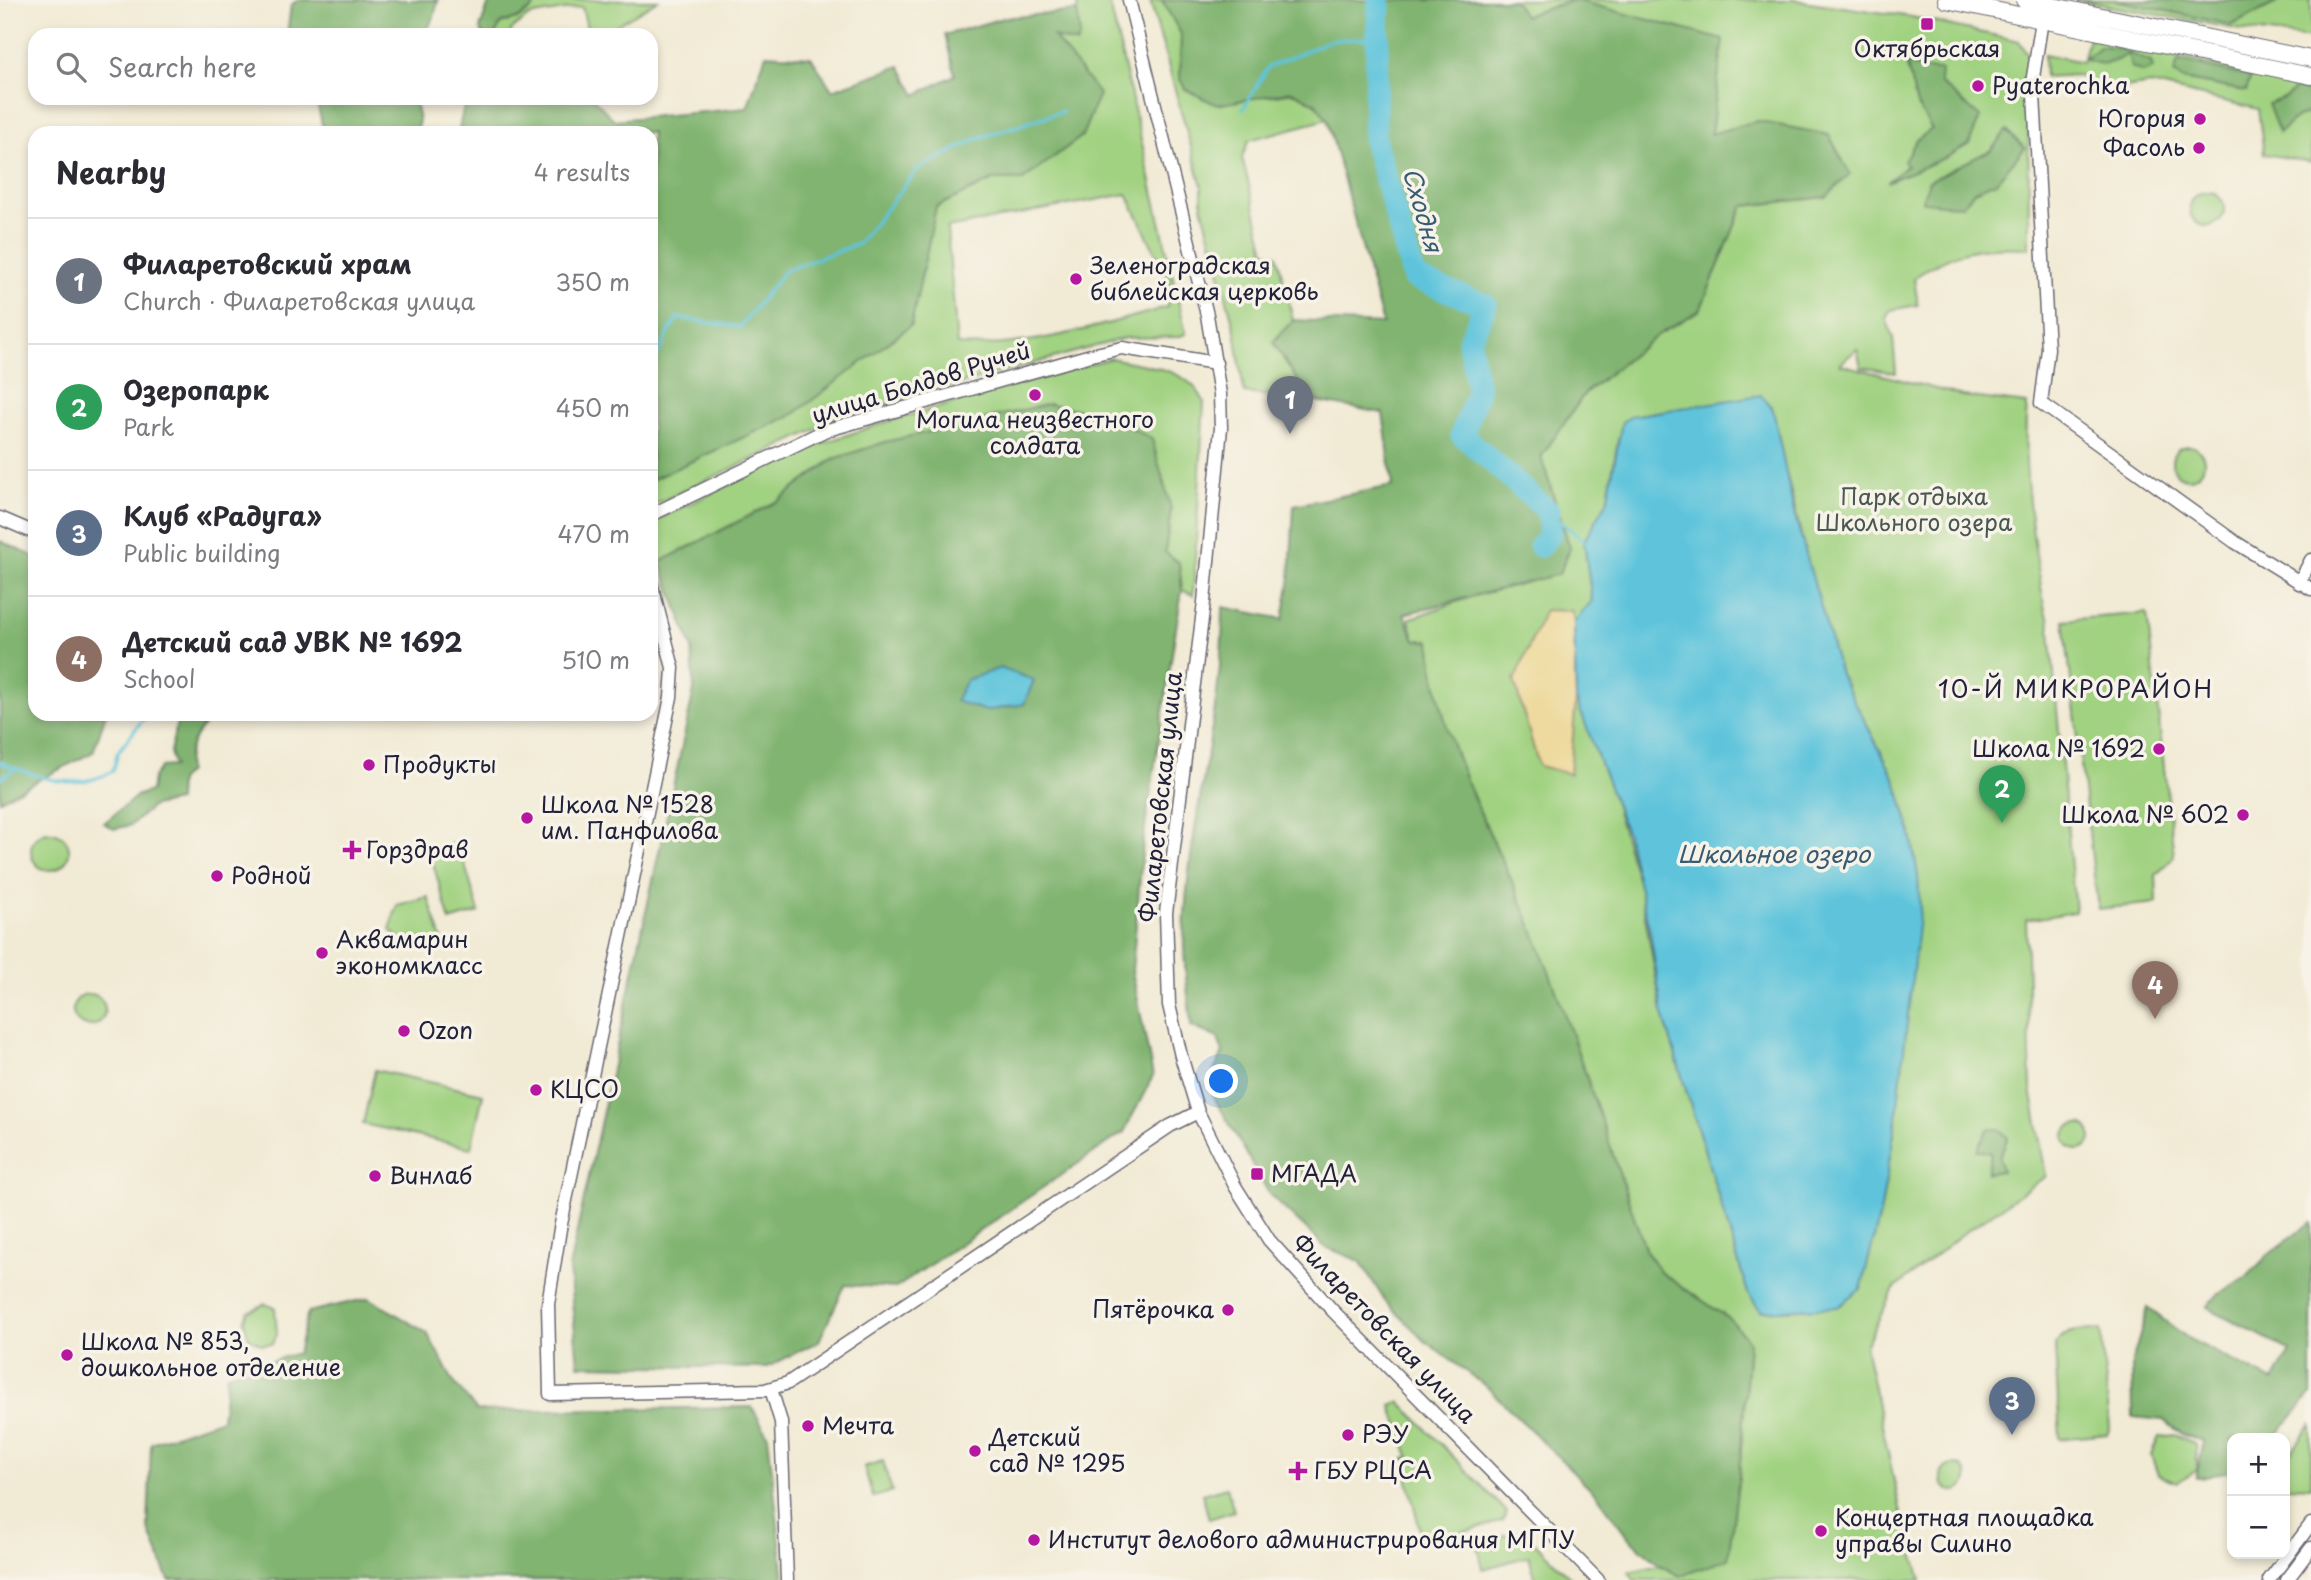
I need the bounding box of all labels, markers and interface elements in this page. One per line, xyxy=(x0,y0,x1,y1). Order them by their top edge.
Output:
marker: Октябрьская xyxy=(1919,16,1935,32)
search box xyxy=(28,28,658,105)
place label: Октябрьская xyxy=(1854,30,2000,65)
text: Search here xyxy=(108,47,257,86)
icon: search xyxy=(52,48,90,86)
place label: Pyaterochka xyxy=(1992,67,2130,102)
marker: Pyaterochka xyxy=(1970,78,1986,94)
place label: Югория xyxy=(2098,100,2186,135)
marker: Югория xyxy=(2192,111,2208,127)
place label: Фасоль xyxy=(2103,129,2185,164)
marker: Фасоль xyxy=(2191,140,2207,156)
text: Nearby xyxy=(56,149,166,194)
text: 4 results xyxy=(534,154,630,189)
water label: Сходня xyxy=(1395,163,1454,258)
text: Филаретовский храм xyxy=(123,244,412,283)
place label: Зеленоградская библейская церковь xyxy=(1090,247,1318,308)
text: 1 xyxy=(74,264,85,299)
text: 350 m xyxy=(555,264,630,299)
marker: Зеленоградская библейская церковь xyxy=(1068,271,1084,287)
text: Church · Филаретовская улица xyxy=(123,283,475,318)
street label: улица Болдов Ручей xyxy=(807,332,1034,432)
text: Озеропарк xyxy=(123,370,269,409)
pin: 1 xyxy=(1267,376,1313,434)
marker: Могила неизвестного солдата xyxy=(1027,387,1043,403)
text: 2 xyxy=(71,390,87,425)
text: 450 m xyxy=(556,390,630,425)
place label: Могила неизвестного солдата xyxy=(916,401,1154,462)
text: Park xyxy=(123,409,174,444)
park label: Парк отдыха Школьного озера xyxy=(1816,478,2013,539)
text: Клуб «Радуга» xyxy=(123,496,322,535)
text: 3 xyxy=(71,516,87,551)
text: 470 m xyxy=(557,516,630,551)
text: Public building xyxy=(123,535,280,570)
text: Детский сад УВК № 1692 xyxy=(123,622,462,661)
text: 4 xyxy=(71,642,87,677)
text: 510 m xyxy=(561,642,630,677)
text: School xyxy=(123,661,195,696)
street label: Филаретовская улица xyxy=(1129,669,1190,924)
district label: 10-Й МИКРОРАЙОН xyxy=(1938,670,2214,706)
place label: Школа № 1692 xyxy=(1972,730,2145,765)
marker: Школа № 1692 xyxy=(2151,741,2167,757)
place label: Продукты xyxy=(383,746,497,781)
marker: Продукты xyxy=(361,757,377,773)
pin: 2 xyxy=(1979,765,2025,823)
place label: Школа № 1528 им. Панфилова xyxy=(541,786,719,847)
place label: Школа № 602 xyxy=(2062,796,2229,831)
marker: Школа № 602 xyxy=(2235,807,2251,823)
marker: Школа № 1528 им. Панфилова xyxy=(519,810,535,826)
place label: Горздрав xyxy=(366,831,468,866)
water label: Школьное озеро xyxy=(1678,835,1872,871)
marker: Горздрав xyxy=(344,842,360,858)
place label: Родной xyxy=(231,857,311,892)
marker: Родной xyxy=(209,868,225,884)
place label: Аквамарин экономкласс xyxy=(336,921,483,982)
marker: Аквамарин экономкласс xyxy=(314,945,330,961)
pin: 4 xyxy=(2132,961,2178,1019)
place label: Ozon xyxy=(418,1012,473,1047)
marker: Ozon xyxy=(396,1023,412,1039)
your location xyxy=(1204,1064,1238,1098)
place label: КЦСО xyxy=(550,1071,619,1106)
marker: КЦСО xyxy=(528,1082,544,1098)
place label: МГАДА xyxy=(1271,1155,1357,1190)
place label: Винлаб xyxy=(389,1157,473,1192)
marker: МГАДА xyxy=(1249,1166,1265,1182)
marker: Винлаб xyxy=(367,1168,383,1184)
street label: Филаретовская улица xyxy=(1285,1225,1485,1431)
place label: Пятёрочка xyxy=(1092,1291,1215,1326)
marker: Пятёрочка xyxy=(1220,1302,1236,1318)
place label: Школа № 853, дошкольное отделение xyxy=(81,1323,341,1384)
marker: Школа № 853, дошкольное отделение xyxy=(59,1347,75,1363)
pin: 3 xyxy=(1989,1377,2035,1435)
place label: Мечта xyxy=(822,1407,894,1442)
place label: РЭУ xyxy=(1362,1416,1409,1451)
marker: Мечта xyxy=(800,1418,816,1434)
place label: Детский сад № 1295 xyxy=(988,1419,1126,1480)
marker: РЭУ xyxy=(1340,1427,1356,1443)
map controls xyxy=(2227,1433,2290,1559)
button: + xyxy=(2227,1433,2290,1496)
marker: Детский сад № 1295 xyxy=(967,1443,983,1459)
place label: ГБУ РЦСА xyxy=(1314,1452,1432,1487)
marker: ГБУ РЦСА xyxy=(1288,1461,1308,1481)
button: − xyxy=(2227,1496,2290,1559)
place label: Концертная площадка управы Силино xyxy=(1835,1499,2094,1560)
place label: Институт делового администрирования МГПУ xyxy=(1048,1521,1575,1556)
marker: Концертная площадка управы Силино xyxy=(1813,1523,1829,1539)
marker: Институт делового администрирования МГПУ xyxy=(1026,1532,1042,1548)

